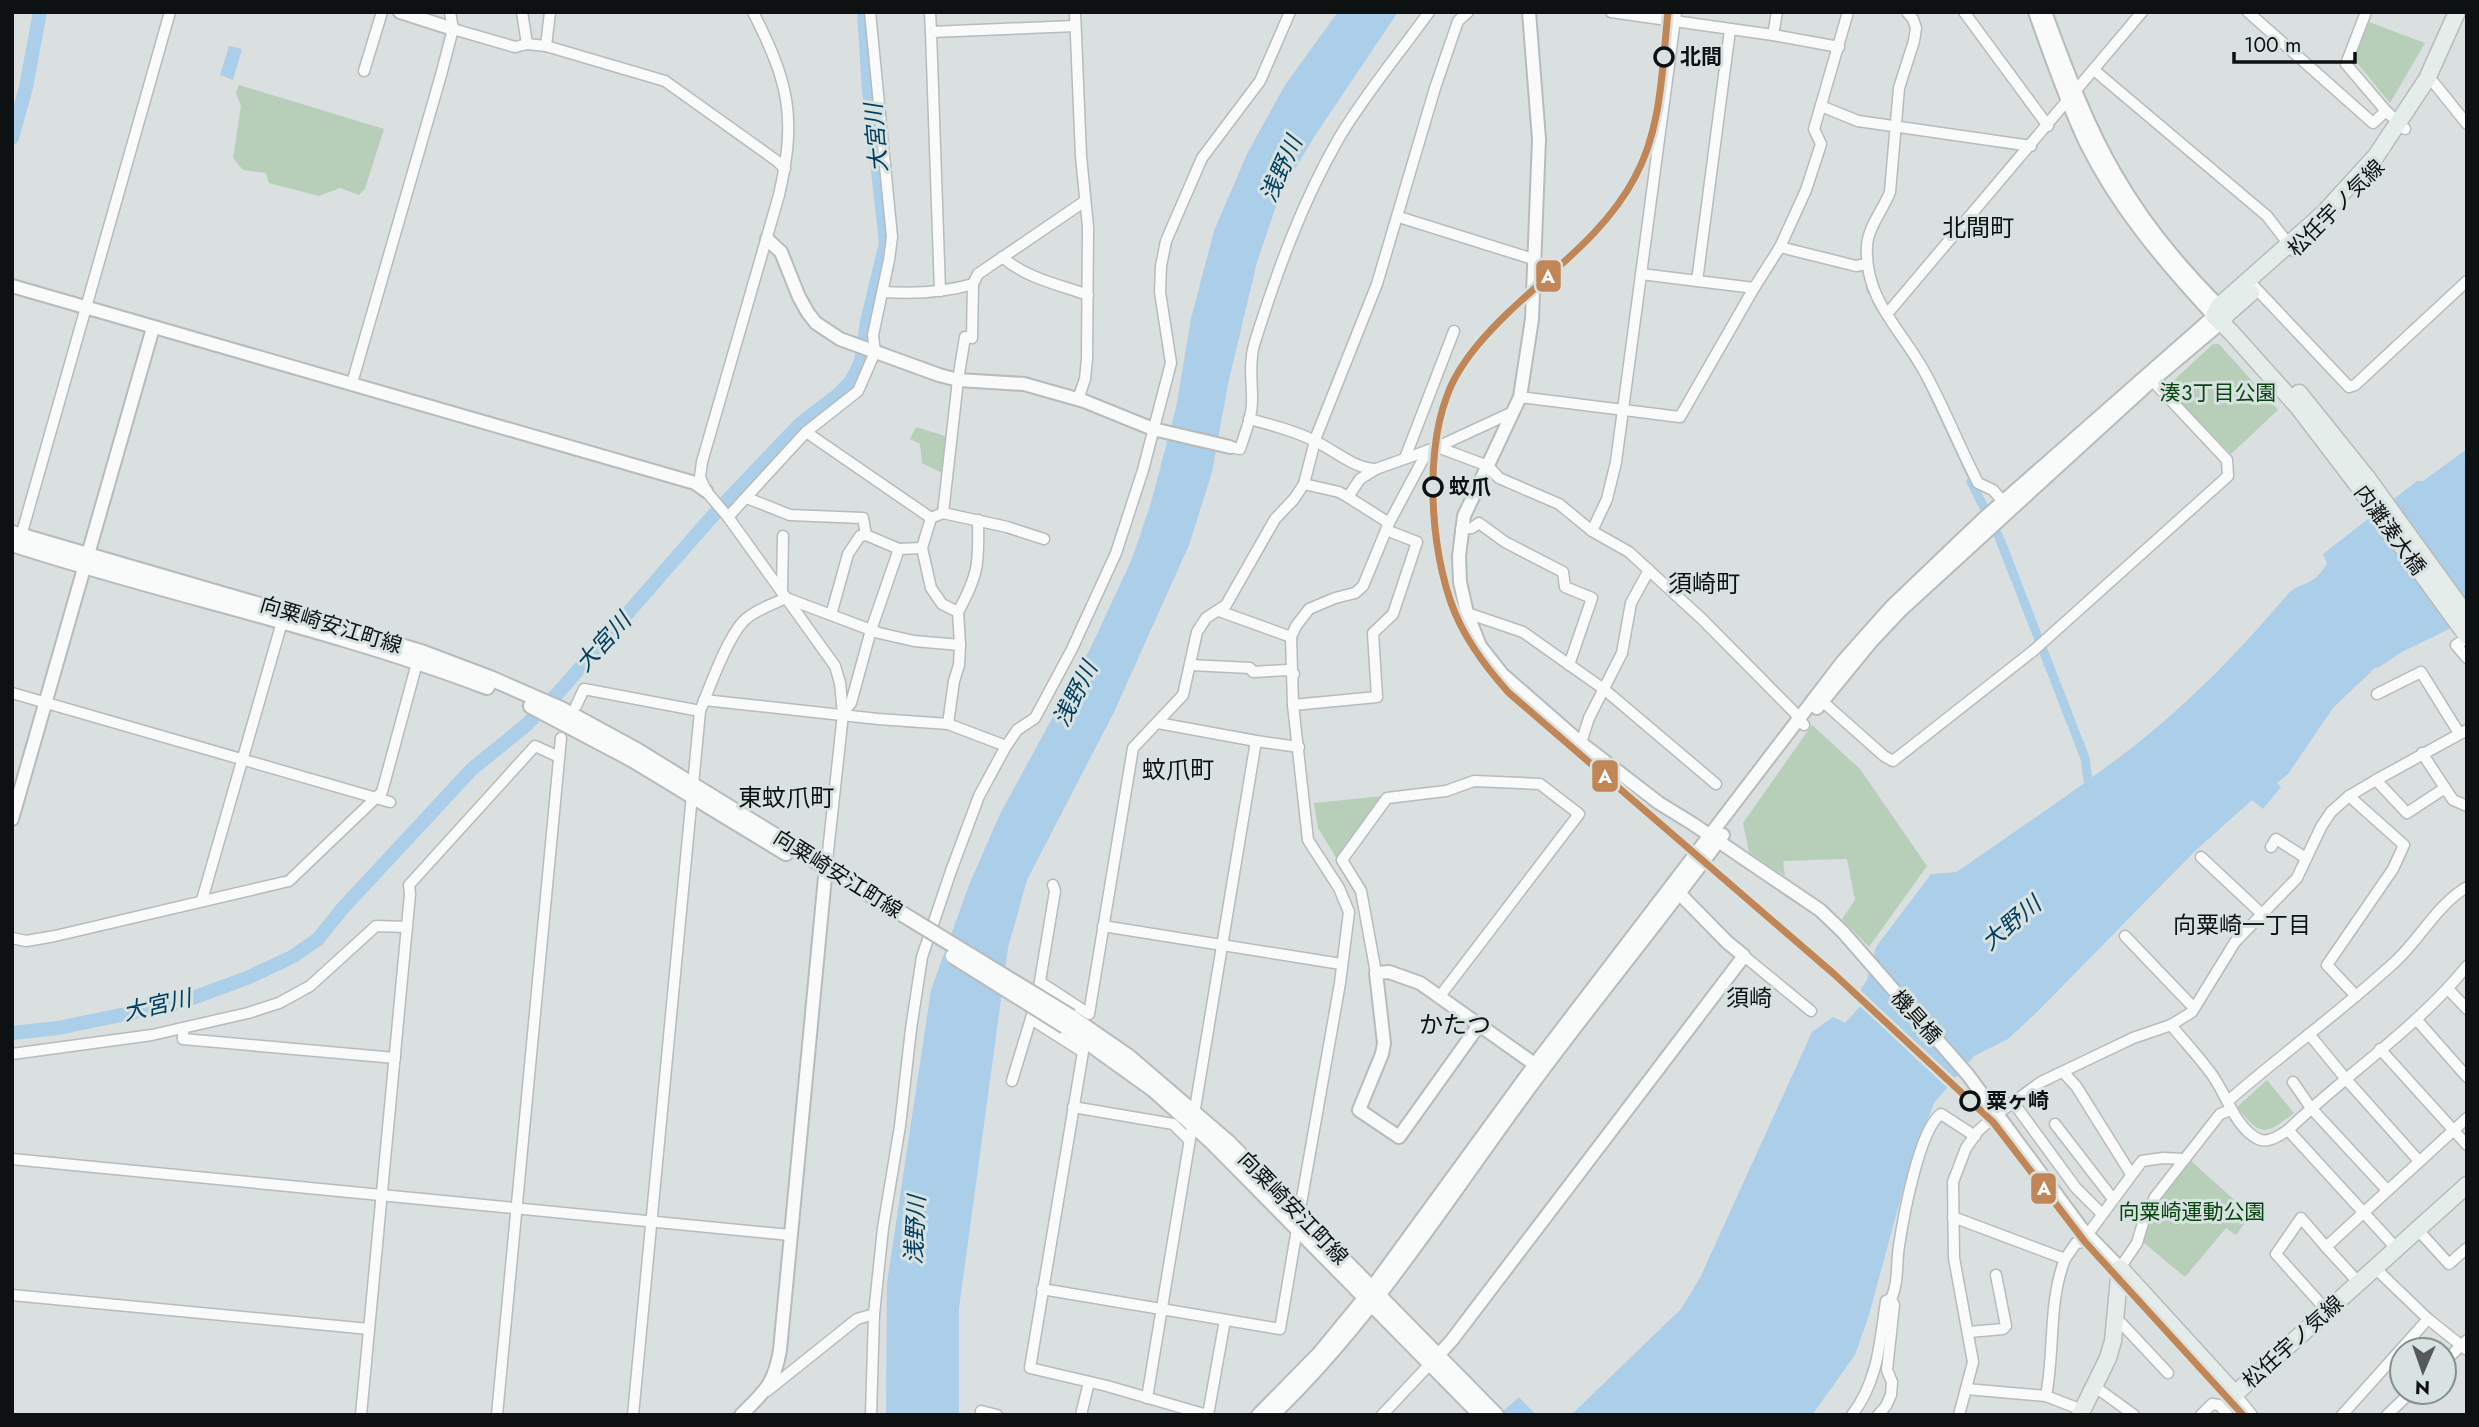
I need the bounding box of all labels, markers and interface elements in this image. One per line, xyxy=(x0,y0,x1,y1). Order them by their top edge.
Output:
scale bar xyxy=(2234,21,2355,65)
text: 100 m xyxy=(2244,30,2301,60)
place label: 北間 xyxy=(1680,42,1722,72)
marker: 北間 xyxy=(1654,47,1674,67)
water label: 大宮川 xyxy=(856,99,896,174)
water label: 浅野川 xyxy=(1251,128,1312,207)
street label: 松任宇ノ気線 xyxy=(2281,153,2391,263)
district label: 北間町 xyxy=(1942,210,2014,245)
line badge: A xyxy=(1535,259,1562,293)
text: A xyxy=(1540,263,1555,290)
park label: 湊３丁目公園 xyxy=(2159,378,2277,408)
place label: 蚊爪 xyxy=(1449,472,1491,502)
marker: 蚊爪 xyxy=(1423,477,1443,497)
street label: 内灘湊大橋 xyxy=(2347,479,2433,581)
district label: 須崎町 xyxy=(1668,566,1740,601)
street label: 向粟崎安江町線 xyxy=(256,589,406,661)
water label: 大宮川 xyxy=(567,603,641,679)
water label: 浅野川 xyxy=(1044,653,1107,732)
district label: 蚊爪町 xyxy=(1142,752,1214,787)
line badge: A xyxy=(1591,759,1619,793)
text: A xyxy=(1597,763,1612,790)
district label: 東蚊爪町 xyxy=(738,780,834,815)
street label: 向粟崎安江町線 xyxy=(768,822,908,926)
water label: 大野川 xyxy=(1974,886,2051,958)
district label: 向粟崎一丁目 xyxy=(2173,908,2311,942)
water label: 大宮川 xyxy=(120,980,197,1029)
district label: 須崎 xyxy=(1726,981,1772,1015)
street label: 機具橋 xyxy=(1884,984,1948,1050)
district label: かたつ xyxy=(1419,1007,1491,1042)
place label: 粟ヶ崎 xyxy=(1986,1086,2049,1116)
marker: 粟ヶ崎 xyxy=(1960,1091,1980,1111)
street label: 向粟崎安江町線 xyxy=(1231,1145,1355,1271)
line badge: A xyxy=(2030,1172,2057,1205)
text: A xyxy=(2036,1175,2051,1202)
water label: 浅野川 xyxy=(896,1192,934,1265)
park label: 向粟崎運動公園 xyxy=(2119,1197,2266,1227)
street label: 松任宇ノ気線 xyxy=(2236,1289,2350,1395)
north arrow xyxy=(2388,1336,2458,1406)
text: N xyxy=(2414,1374,2430,1401)

